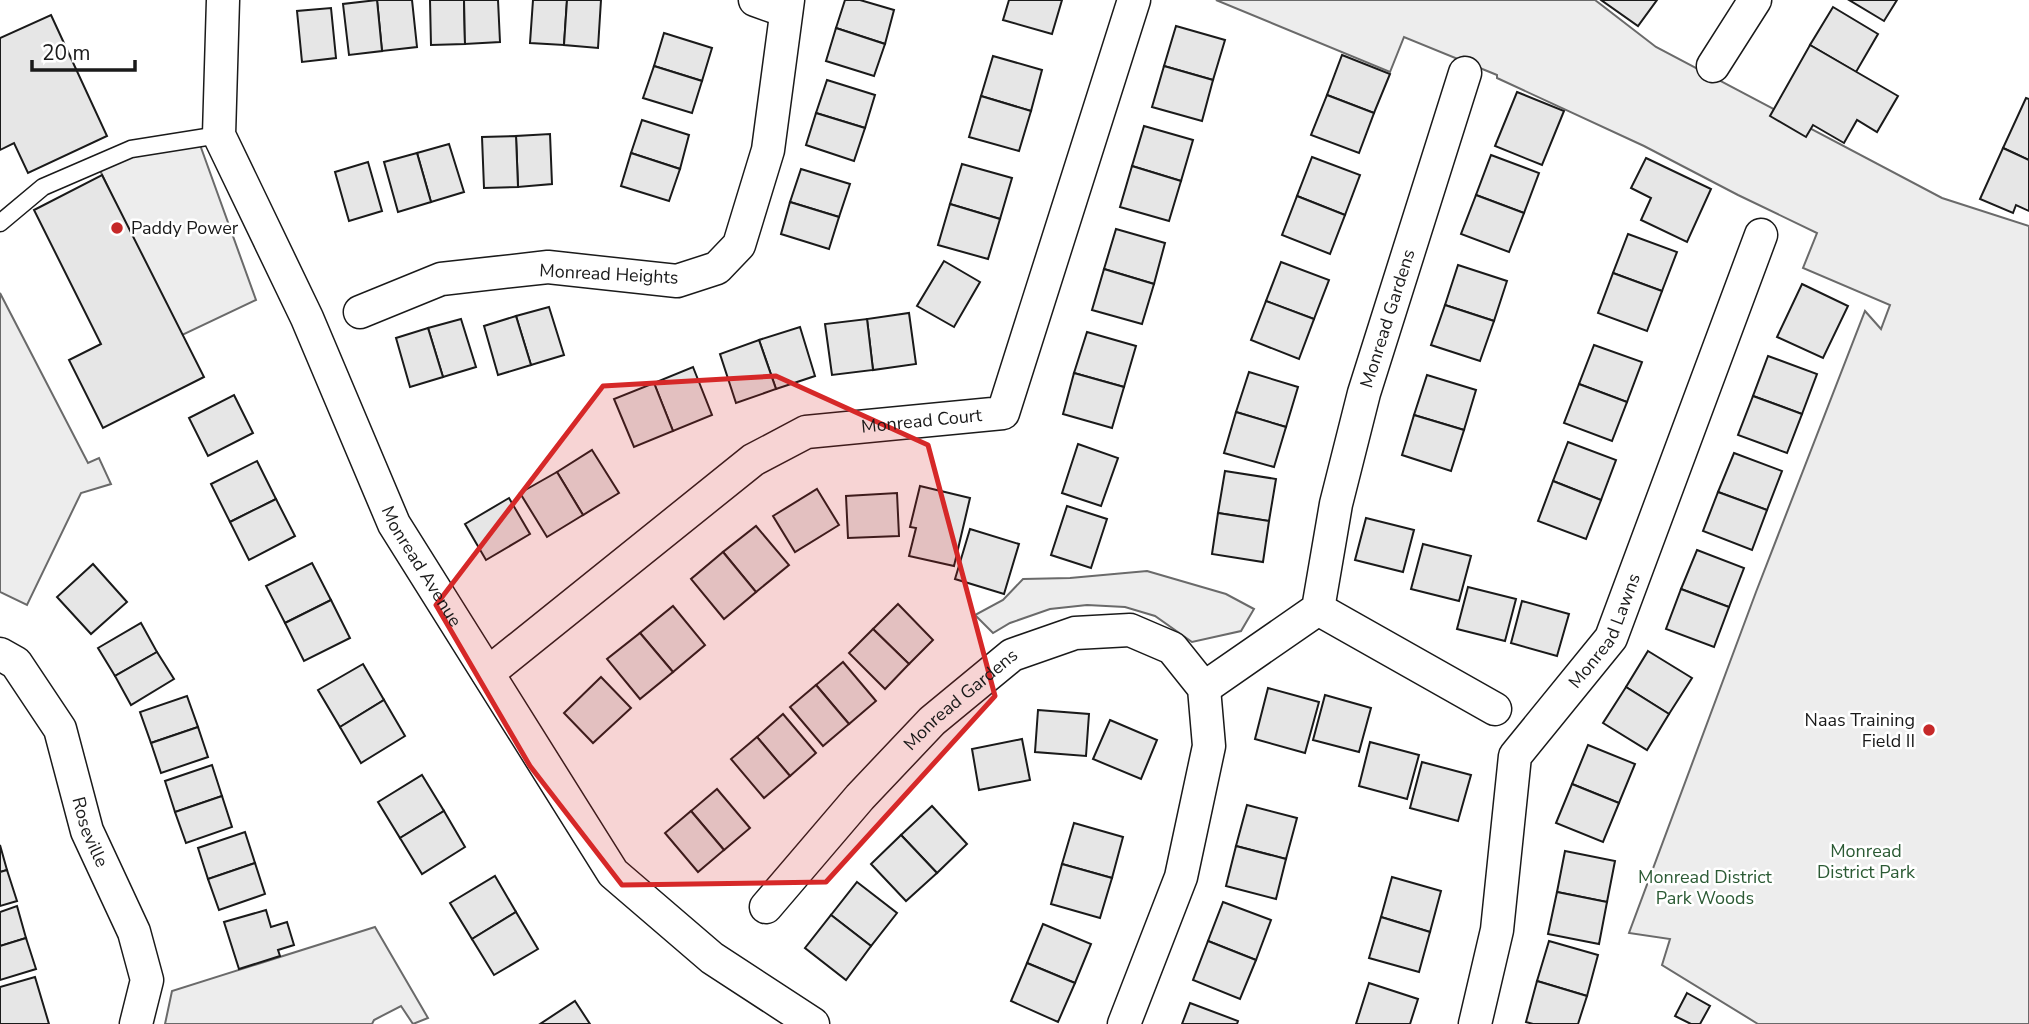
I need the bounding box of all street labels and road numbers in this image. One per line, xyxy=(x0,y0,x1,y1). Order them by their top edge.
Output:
street label: Monread Gardens xyxy=(1354,246,1421,391)
street label: Monread Heights xyxy=(539,258,679,290)
street label: Monread Court xyxy=(860,403,984,439)
street label: Monread Avenue xyxy=(376,502,467,631)
street label: Monread Lawns xyxy=(1563,570,1646,693)
street label: Monread Gardens xyxy=(898,643,1023,756)
street label: Roseville xyxy=(66,794,114,871)

